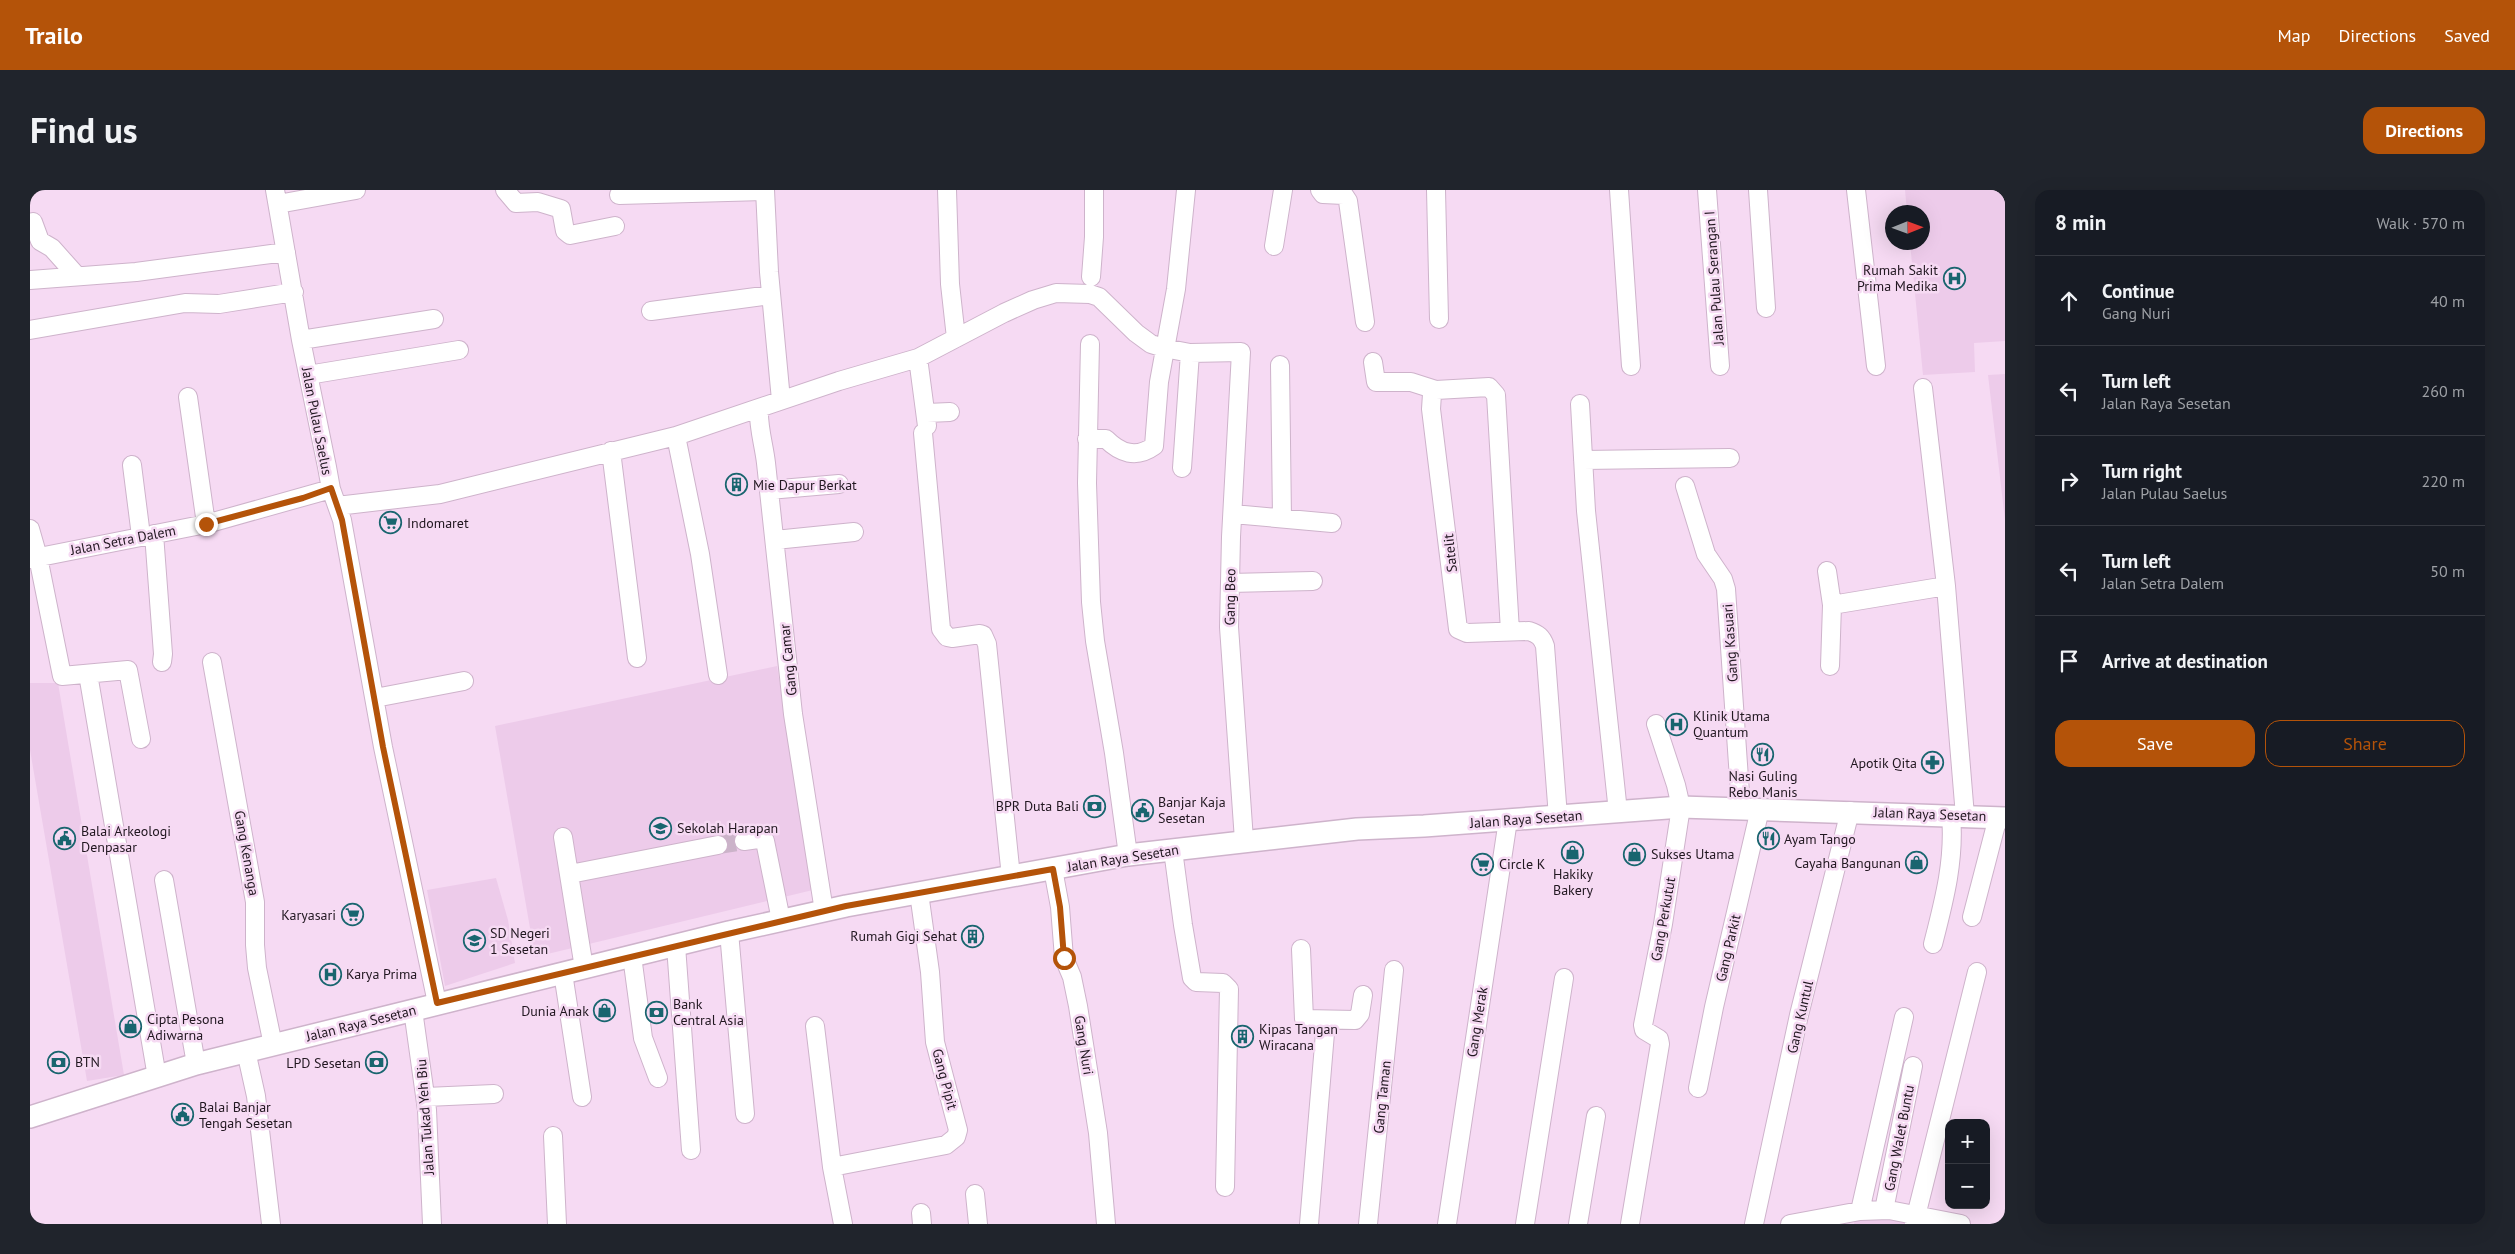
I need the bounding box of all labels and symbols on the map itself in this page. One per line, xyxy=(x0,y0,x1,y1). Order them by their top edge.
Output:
north arrow xyxy=(1885,205,1930,250)
street label: Jalan Pulau Serangan I xyxy=(1700,210,1728,347)
place label: Rumah Sakit Prima Medika xyxy=(1857,261,1938,295)
hospital icon: Rumah Sakit Prima Medika xyxy=(1942,266,1966,290)
street label: Jalan Pulau Saelus xyxy=(298,364,336,477)
building icon: Mie Dapur Berkat xyxy=(725,473,749,497)
place label: Mie Dapur Berkat xyxy=(753,476,857,494)
supermarket icon: Indomaret xyxy=(379,511,403,535)
route end xyxy=(195,513,218,536)
place label: Indomaret xyxy=(407,514,469,532)
street label: Jalan Setra Dalem xyxy=(68,521,177,559)
street label: Satelit xyxy=(1439,533,1461,573)
street label: Gang Beo xyxy=(1221,568,1239,626)
street label: Gang Kasuari xyxy=(1718,603,1742,683)
street label: Gang Camar xyxy=(775,623,801,697)
place label: Klinik Utama Quantum xyxy=(1693,707,1770,741)
hospital icon: Klinik Utama Quantum xyxy=(1665,712,1689,736)
restaurant icon: Nasi Guling Rebo Manis xyxy=(1751,742,1775,766)
pharmacy icon: Apotik Qita xyxy=(1921,751,1945,775)
place label: Apotik Qita xyxy=(1850,754,1917,772)
place label: Nasi Guling Rebo Manis xyxy=(1729,767,1798,801)
place label: Banjar Kaja Sesetan xyxy=(1158,793,1226,827)
bank icon: BPR Duta Bali xyxy=(1083,794,1107,818)
place label: BPR Duta Bali xyxy=(996,797,1079,815)
public building icon: Banjar Kaja Sesetan xyxy=(1130,798,1154,822)
street label: Jalan Raya Sesetan xyxy=(1872,803,1987,825)
street label: Jalan Raya Sesetan xyxy=(1468,806,1583,832)
street label: Gang Kenanga xyxy=(231,809,263,897)
school or university icon: Sekolah Harapan xyxy=(649,816,673,840)
place label: Sekolah Harapan xyxy=(677,819,778,837)
place label: Balai Arkeologi Denpasar xyxy=(81,822,171,856)
public building icon: Balai Arkeologi Denpasar xyxy=(53,827,77,851)
restaurant icon: Ayam Tango xyxy=(1756,827,1780,851)
place label: Ayam Tango xyxy=(1784,830,1856,848)
street label: Jalan Raya Sesetan xyxy=(1065,840,1180,876)
shop icon: Hakiky Bakery xyxy=(1561,840,1585,864)
shop icon: Sukses Utama xyxy=(1623,842,1647,866)
place label: Sukses Utama xyxy=(1651,845,1735,863)
shop icon: Cayaha Bangunan xyxy=(1905,851,1929,875)
supermarket icon: Circle K xyxy=(1471,852,1495,876)
place label: Cayaha Bangunan xyxy=(1794,854,1901,872)
place label: Circle K xyxy=(1499,855,1546,873)
place label: Hakiky Bakery xyxy=(1553,865,1593,899)
street label: Gang Perkutut xyxy=(1647,875,1679,962)
supermarket icon: Karyasari xyxy=(340,903,364,927)
place label: Karyasari xyxy=(281,906,336,924)
street label: Gang Parkit xyxy=(1712,912,1745,983)
place label: SD Negeri 1 Sesetan xyxy=(490,924,550,958)
building icon: Rumah Gigi Sehat xyxy=(961,924,985,948)
place label: Rumah Gigi Sehat xyxy=(850,927,957,945)
school or university icon: SD Negeri 1 Sesetan xyxy=(462,929,486,953)
route start xyxy=(1053,947,1076,970)
hospital icon: Karya Prima xyxy=(318,962,342,986)
place label: Karya Prima xyxy=(346,965,417,983)
street label: Gang Kuntul xyxy=(1783,979,1817,1055)
street label: Gang Merak xyxy=(1463,985,1491,1058)
place label: Bank Central Asia xyxy=(673,995,744,1029)
shop icon: Dunia Anak xyxy=(593,999,617,1023)
bank icon: Bank Central Asia xyxy=(645,1000,669,1024)
street label: Jalan Raya Sesetan xyxy=(303,1001,418,1046)
place label: Dunia Anak xyxy=(521,1002,589,1020)
place label: Cipta Pesona Adiwarna xyxy=(147,1010,224,1044)
street label: Gang Nuri xyxy=(1070,1014,1098,1076)
shop icon: Cipta Pesona Adiwarna xyxy=(119,1015,143,1039)
place label: Kipas Tangan Wiracana xyxy=(1259,1020,1338,1054)
building icon: Kipas Tangan Wiracana xyxy=(1231,1025,1255,1049)
street label: Gang Pipit xyxy=(928,1047,962,1112)
bank icon: BTN xyxy=(47,1050,71,1074)
bank icon: LPD Sesetan xyxy=(365,1051,389,1075)
place label: BTN xyxy=(75,1053,100,1071)
place label: LPD Sesetan xyxy=(286,1054,361,1072)
street label: Jalan Tukad Yeh Biu xyxy=(412,1059,438,1176)
street label: Gang Taman xyxy=(1369,1060,1395,1134)
street label: Gang Walet Buntu xyxy=(1880,1084,1918,1192)
place label: Balai Banjar Tengah Sesetan xyxy=(199,1098,293,1132)
public building icon: Balai Banjar Tengah Sesetan xyxy=(171,1103,195,1127)

